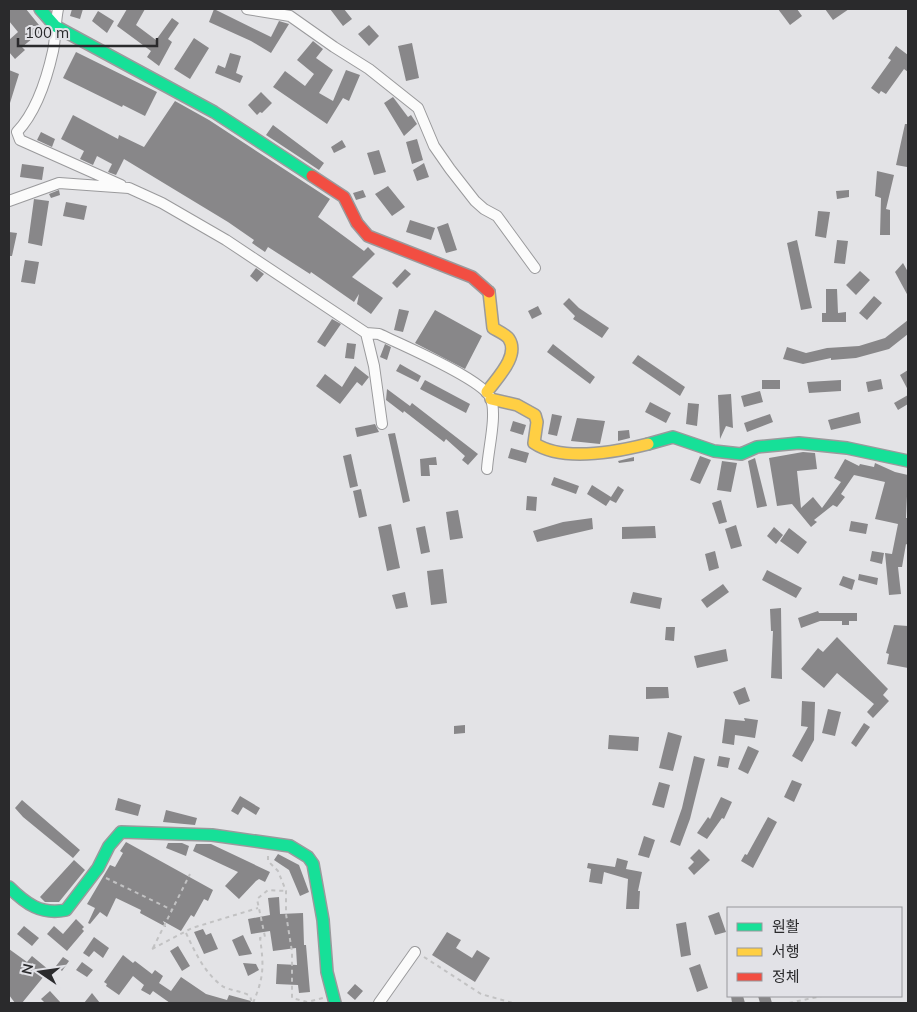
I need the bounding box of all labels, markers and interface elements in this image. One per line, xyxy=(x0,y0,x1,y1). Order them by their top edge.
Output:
scale bar xyxy=(18,15,156,47)
text: 100 m xyxy=(25,23,69,42)
legend xyxy=(727,907,902,997)
text: 원활 xyxy=(772,917,800,936)
text: 서행 xyxy=(772,942,800,961)
north arrow xyxy=(15,947,65,997)
text: N xyxy=(17,962,37,976)
text: 정체 xyxy=(772,967,800,986)

